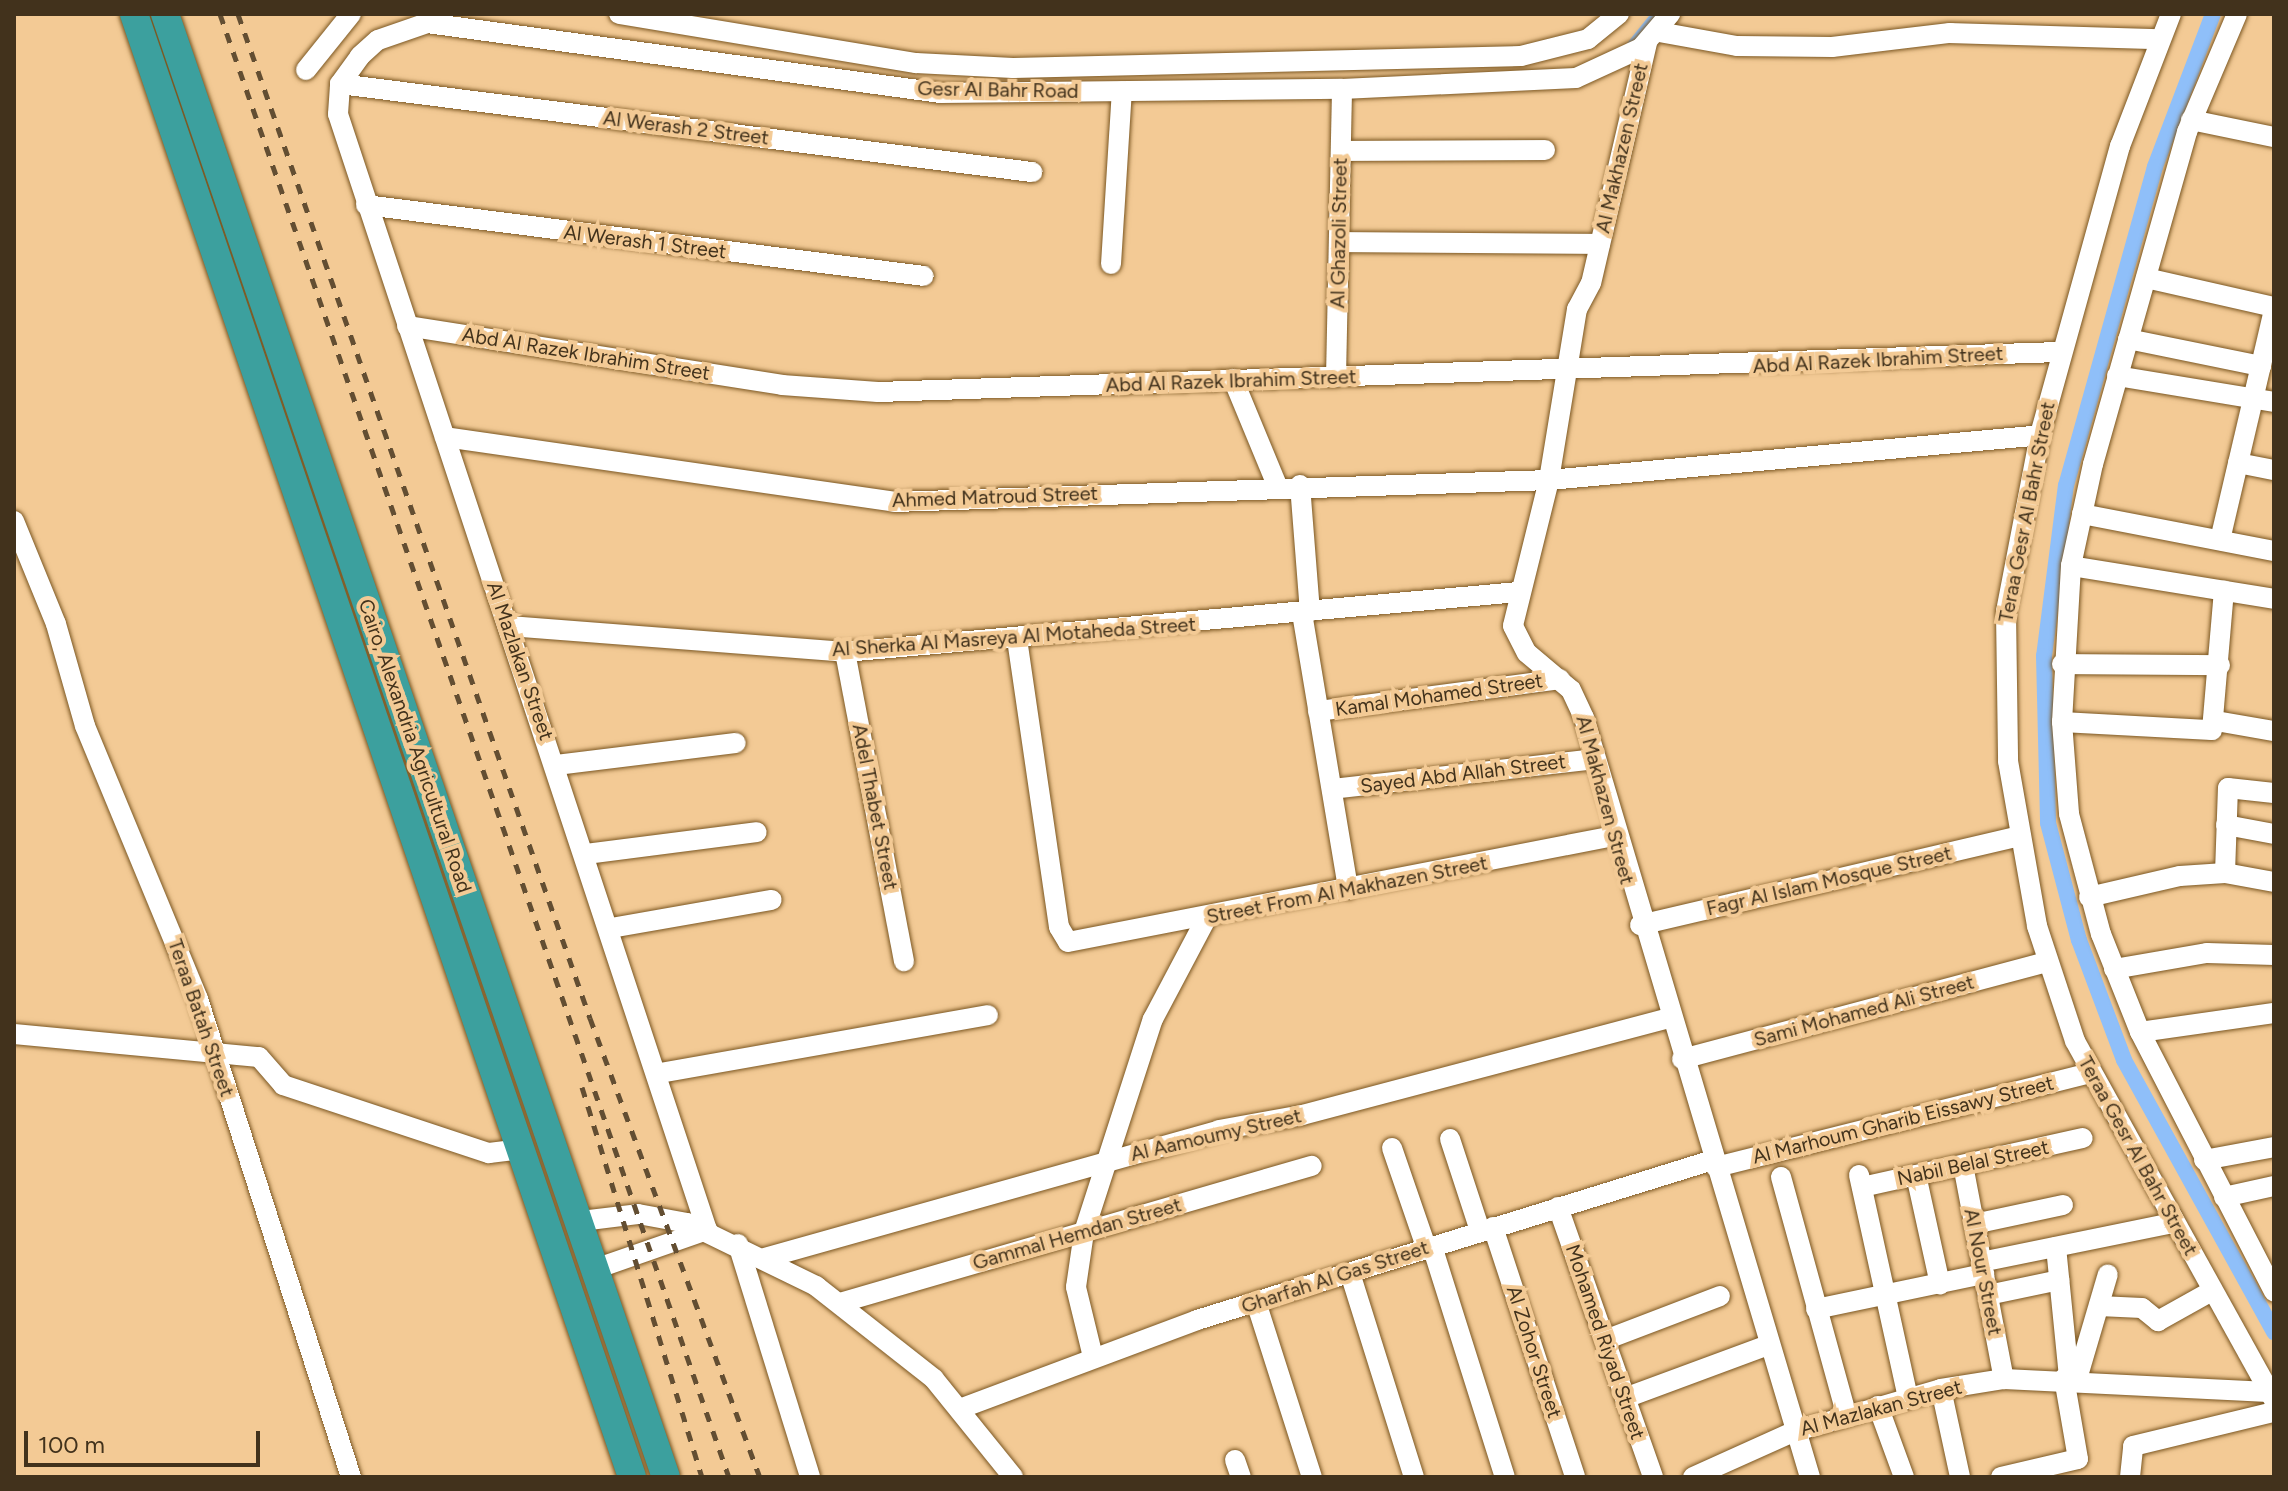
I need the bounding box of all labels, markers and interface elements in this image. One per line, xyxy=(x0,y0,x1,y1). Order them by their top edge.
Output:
street label: Al Makhazen Street xyxy=(1591,61,1653,235)
street label: Gesr Al Bahr Road xyxy=(917,77,1079,103)
street label: Al Werash 2 Street xyxy=(602,106,770,150)
street label: Al Ghazoli Street xyxy=(1326,157,1352,309)
street label: Al Werash 1 Street xyxy=(562,220,728,264)
street label: Abd Al Razek Ibrahim Street xyxy=(460,323,712,385)
street label: Abd Al Razek Ibrahim Street xyxy=(1752,341,2004,379)
street label: Abd Al Razek Ibrahim Street xyxy=(1105,365,1357,397)
street label: Teraa Gesr Al Bahr Street xyxy=(1994,400,2060,624)
street label: Ahmed Matroud Street xyxy=(892,481,1098,513)
street label: Al Mazlakan Street xyxy=(482,579,558,743)
street label: Cairo, Alexandria Agricultural Road xyxy=(353,596,477,896)
street label: Al Sherka Al Masreya Al Motaheda Street xyxy=(831,612,1197,662)
street label: Kamal Mohamed Street xyxy=(1334,669,1544,721)
street label: Al Makhazen Street xyxy=(1571,713,1639,887)
street label: Adel Thabet Street xyxy=(847,722,903,892)
street label: Sayed Abd Allah Street xyxy=(1359,749,1567,799)
street label: Fagr Al Islam Mosque Street xyxy=(1704,841,1954,921)
street label: Street From Al Makhazen Street xyxy=(1204,851,1490,929)
street label: Teraa Batah Street xyxy=(163,936,239,1100)
street label: Sami Mohamed Ali Street xyxy=(1751,970,1977,1052)
street label: Teraa Gesr Al Bahr Street xyxy=(2073,1052,2203,1260)
street label: Al Marhoum Gharib Eissawy Street xyxy=(1750,1071,2056,1169)
street label: Al Aamoumy Street xyxy=(1128,1104,1304,1166)
street label: Nabil Belal Street xyxy=(1895,1135,2051,1191)
street label: Gammal Hemdan Street xyxy=(970,1193,1184,1275)
street label: Al Nour Street xyxy=(1959,1206,2007,1338)
street label: Gharfah Al Gas Street xyxy=(1238,1235,1432,1319)
street label: Mohamed Riyad Street xyxy=(1560,1241,1650,1443)
street label: Al Zohor Street xyxy=(1501,1283,1567,1421)
street label: Al Mazlakan Street xyxy=(1798,1375,1964,1441)
scale bar xyxy=(28,1415,264,1465)
text: 100 m xyxy=(38,1430,105,1459)

